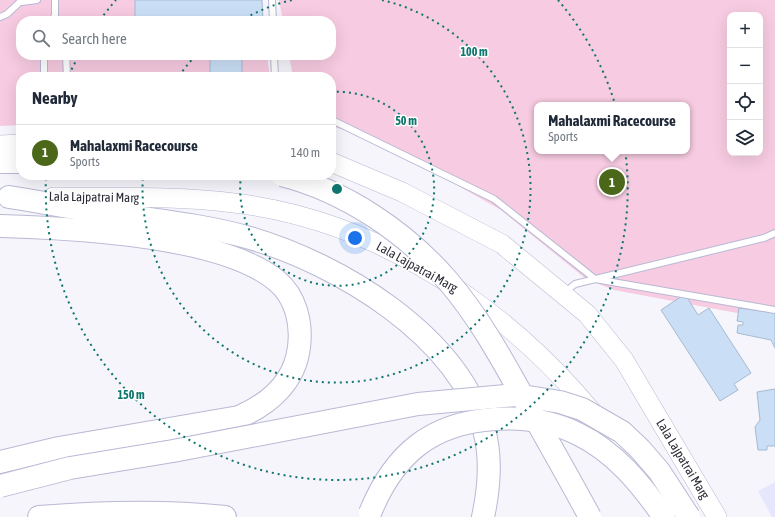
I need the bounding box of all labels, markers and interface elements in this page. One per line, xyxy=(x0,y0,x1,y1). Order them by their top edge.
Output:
map controls xyxy=(727,12,763,156)
button: + xyxy=(727,12,763,48)
search box xyxy=(16,16,336,60)
icon: search xyxy=(30,27,52,49)
text: Search here xyxy=(62,30,127,47)
text: 100 m xyxy=(460,45,488,59)
button: − xyxy=(727,48,763,84)
button: locate xyxy=(727,84,763,120)
text: Nearby xyxy=(32,88,78,108)
popup xyxy=(534,102,690,154)
text: Mahalaxmi Racecourse xyxy=(548,112,676,129)
text: 50 m xyxy=(395,114,417,128)
button: layers xyxy=(727,120,763,156)
text: Sports xyxy=(548,129,578,144)
text: Mahalaxmi Racecourse xyxy=(70,137,198,154)
text: 1 xyxy=(42,145,48,160)
text: 140 m xyxy=(291,145,320,160)
text: Sports xyxy=(70,154,100,169)
pin: 1 xyxy=(599,167,625,197)
centre of rings xyxy=(330,182,344,196)
street label: Lala Lajpatrai Marg xyxy=(49,189,140,205)
your location xyxy=(345,228,365,248)
street label: Lala Lajpatrai Marg xyxy=(374,238,461,296)
text: 150 m xyxy=(117,388,145,402)
street label: Lala Lajpatrai Marg xyxy=(653,416,713,502)

